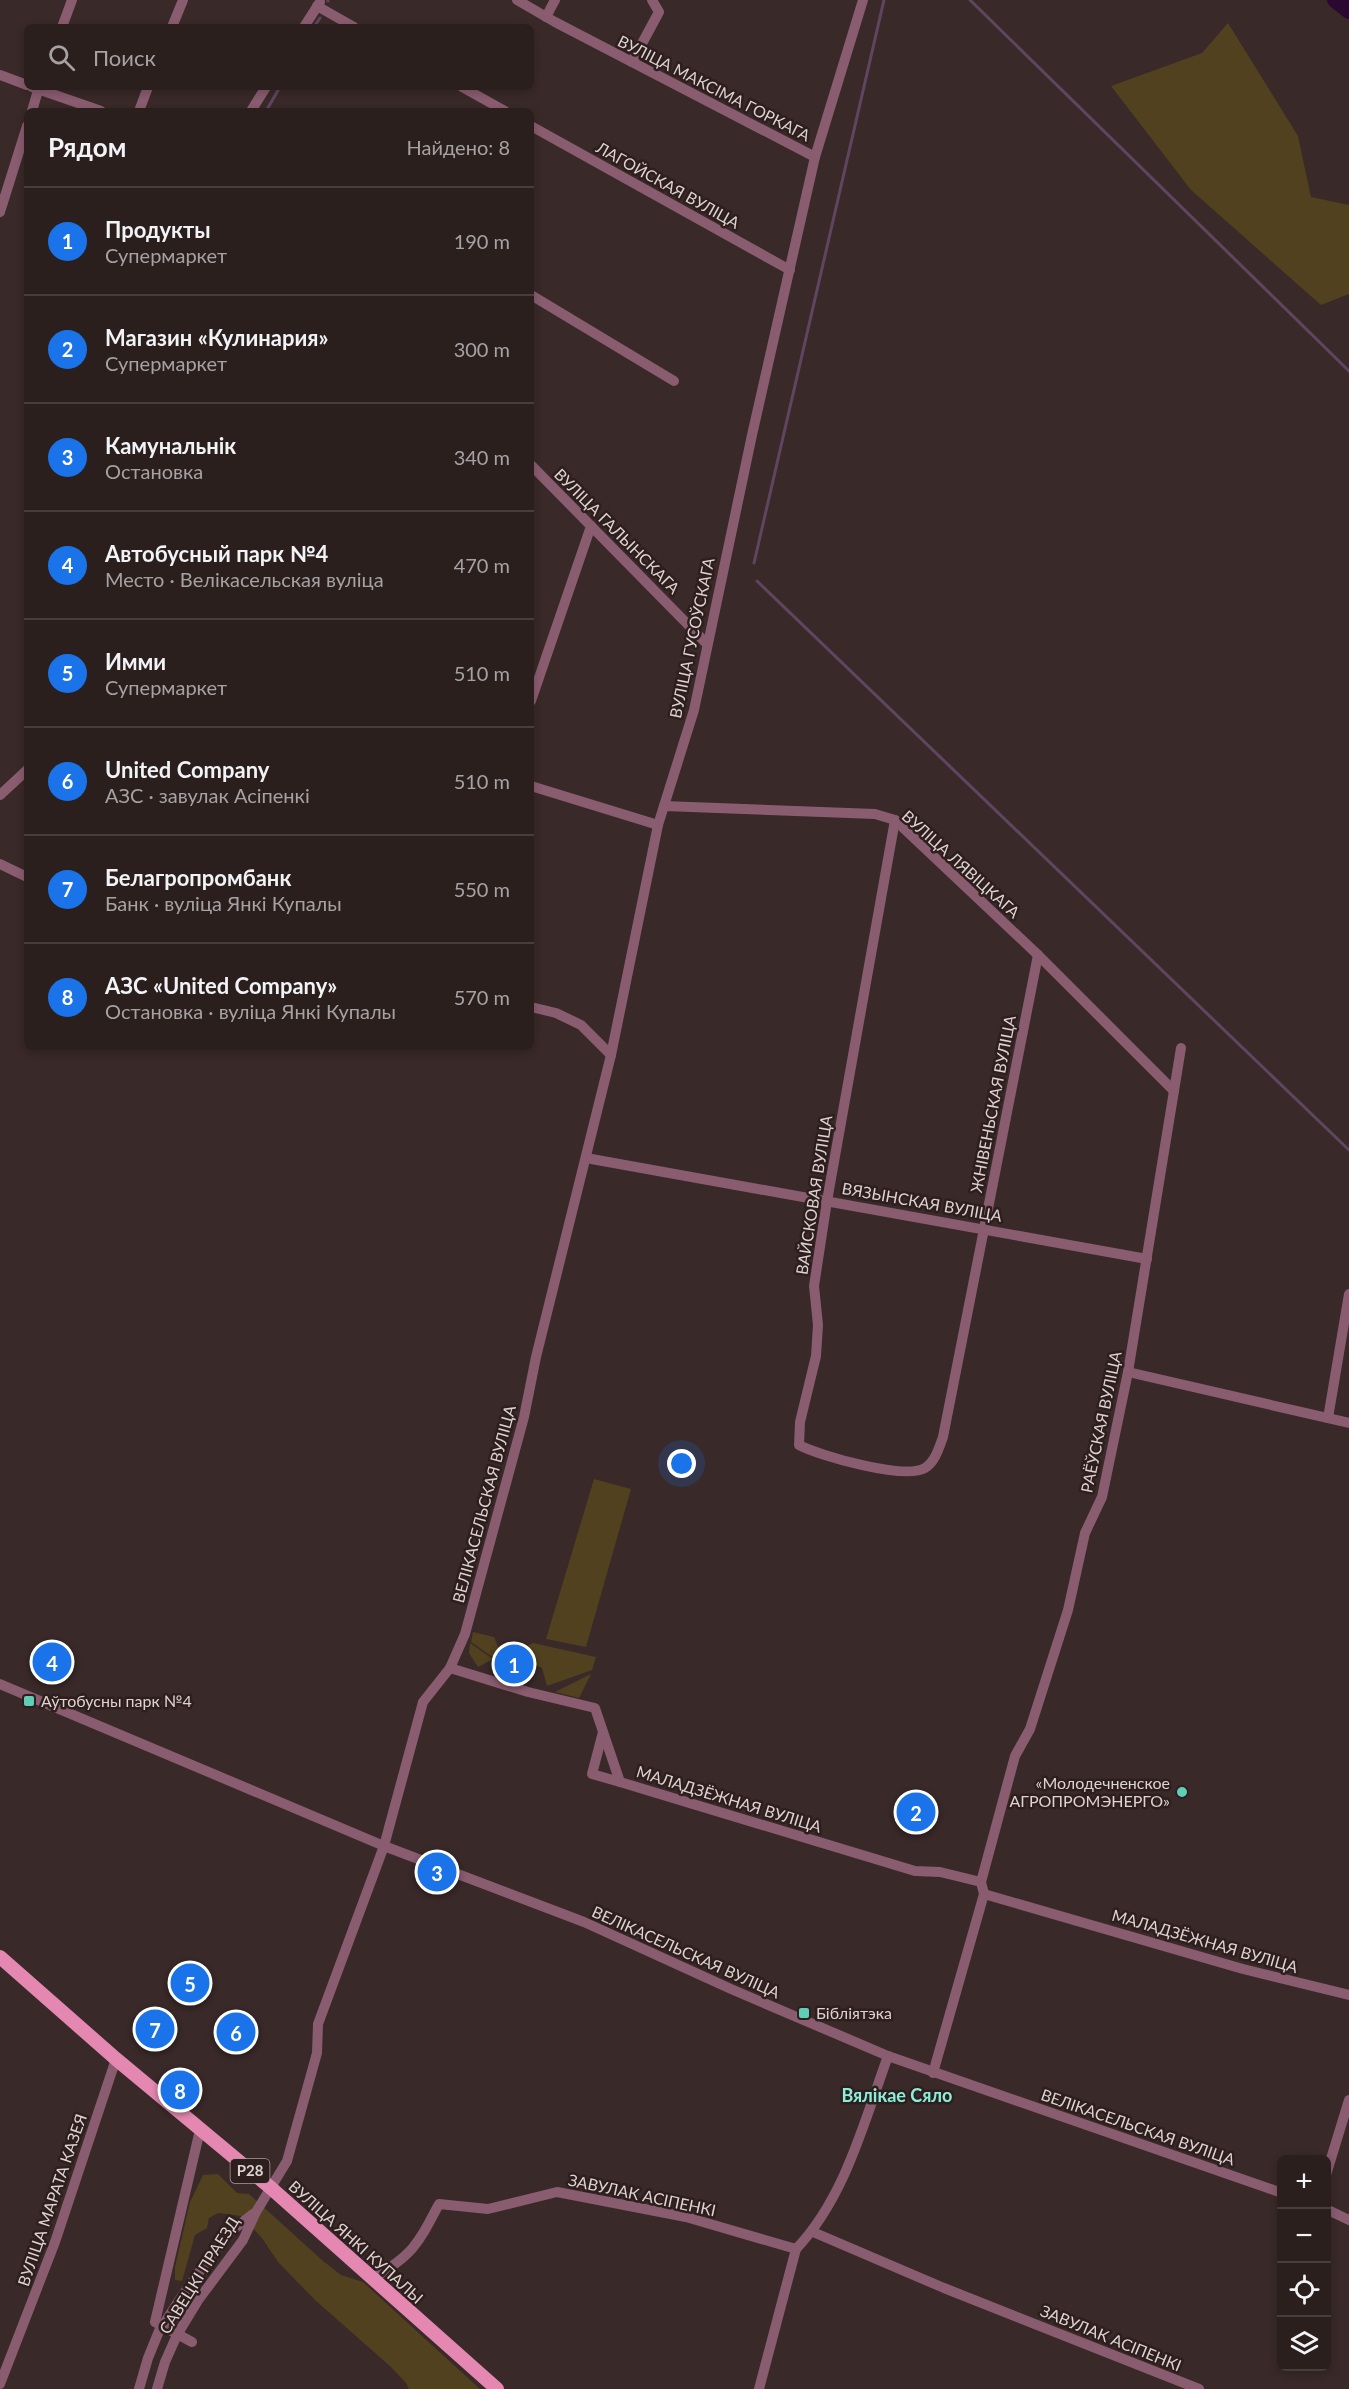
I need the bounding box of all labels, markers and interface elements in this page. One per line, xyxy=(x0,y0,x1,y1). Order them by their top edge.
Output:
search box xyxy=(24,24,534,90)
street label: ВУЛІЦА МАКСІМА ГОРКАГА xyxy=(615,31,814,145)
icon: search xyxy=(45,41,78,74)
text: Поиск xyxy=(93,44,156,71)
text: Рядом xyxy=(48,131,126,163)
text: Найдено: 8 xyxy=(407,135,510,159)
street label: ЛАГОЙСКАЯ ВУЛІЦА xyxy=(592,137,743,232)
text: Продукты xyxy=(105,216,211,243)
text: 1 xyxy=(62,229,73,253)
text: 190 m xyxy=(454,229,510,253)
text: Супермаркет xyxy=(105,243,227,267)
text: Магазин «Кулинария» xyxy=(105,324,328,351)
text: 2 xyxy=(62,337,73,361)
text: 300 m xyxy=(454,337,510,361)
text: Супермаркет xyxy=(105,351,227,375)
text: Камунальнік xyxy=(105,432,236,459)
text: 3 xyxy=(62,445,73,469)
text: 340 m xyxy=(454,445,510,469)
text: Остановка xyxy=(105,459,203,483)
street label: ВУЛІЦА ГАЛЫНСКАГА xyxy=(551,464,684,597)
text: Автобусный парк №4 xyxy=(105,540,328,567)
text: 4 xyxy=(62,553,73,577)
text: 470 m xyxy=(454,553,510,577)
street label: ВУЛІЦА ГУСОЎСКАГА xyxy=(665,556,718,720)
text: Место · Велікасельская вуліца xyxy=(105,567,384,591)
text: Имми xyxy=(105,648,166,675)
text: 5 xyxy=(62,661,73,685)
text: 510 m xyxy=(454,661,510,685)
text: Супермаркет xyxy=(105,675,227,699)
text: United Company xyxy=(105,756,269,783)
text: 6 xyxy=(62,769,73,793)
text: 510 m xyxy=(454,769,510,793)
text: АЗС · завулак Асіпенкі xyxy=(105,783,310,807)
street label: ВУЛІЦА ЛЯВІЦКАГА xyxy=(899,806,1024,922)
text: Белагропромбанк xyxy=(105,864,291,891)
text: 7 xyxy=(62,877,73,901)
text: 550 m xyxy=(454,877,510,901)
text: Банк · вуліца Янкі Купалы xyxy=(105,891,342,915)
text: АЗС «United Company» xyxy=(105,972,337,999)
text: 8 xyxy=(62,985,73,1009)
text: 570 m xyxy=(454,985,510,1009)
text: Остановка · вуліца Янкі Купалы xyxy=(105,999,396,1023)
street label: ЖНІВЕНЬСКАЯ ВУЛІЦА xyxy=(966,1013,1019,1194)
street label: ВАЙСКОВАЯ ВУЛІЦА xyxy=(792,1114,836,1276)
street label: ВЯЗЫНСКАЯ ВУЛІЦА xyxy=(841,1178,1004,1225)
street label: РАЁЎСКАЯ ВУЛІЦА xyxy=(1076,1349,1125,1494)
street label: ВЕЛІКАСЕЛЬСКАЯ ВУЛІЦА xyxy=(448,1403,519,1605)
your location xyxy=(667,1449,696,1478)
pin: 4 xyxy=(32,1640,72,1684)
pin: 1 xyxy=(494,1642,534,1686)
place label: Аўтобусны парк №4 xyxy=(41,1691,192,1710)
marker: Аўтобусны парк №4 xyxy=(22,1694,36,1708)
street label: МАЛАДЗЁЖНАЯ ВУЛІЦА xyxy=(634,1761,824,1836)
place label: «Молодечненское АГРОПРОМЭНЕРГО» xyxy=(1010,1773,1170,1810)
marker: «Молодечненское АГРОПРОМЭНЕРГО» xyxy=(1175,1785,1189,1799)
pin: 2 xyxy=(896,1790,936,1834)
pin: 3 xyxy=(418,1850,456,1894)
street label: ВЕЛІКАСЕЛЬСКАЯ ВУЛІЦА xyxy=(589,1901,783,2002)
street label: МАЛАДЗЁЖНАЯ ВУЛІЦА xyxy=(1110,1905,1300,1976)
pin: 5 xyxy=(170,1960,210,2006)
place label: Бібліятэка xyxy=(816,2003,892,2022)
pin: 7 xyxy=(136,2006,174,2052)
marker: Бібліятэка xyxy=(797,2006,811,2020)
pin: 6 xyxy=(216,2010,256,2054)
pin: 8 xyxy=(160,2068,200,2112)
district label: Вялікае Сяло xyxy=(842,2084,952,2106)
street label: ВЕЛІКАСЕЛЬСКАЯ ВУЛІЦА xyxy=(1039,2084,1238,2169)
street label: ВУЛІЦА МАРАТА КАЗЕЯ xyxy=(13,2111,90,2288)
map controls xyxy=(1277,2155,1331,2371)
button: + xyxy=(1277,2155,1331,2209)
road number: Р28 xyxy=(230,2159,270,2183)
street label: ЗАВУЛАК АСІПЕНКІ xyxy=(567,2170,718,2219)
street label: ВУЛІЦА ЯНКІ КУПАЛЫ xyxy=(285,2176,427,2307)
button: − xyxy=(1277,2209,1331,2263)
street label: САВЕЦКІ ПРАЕЗД xyxy=(155,2212,243,2337)
button: locate xyxy=(1277,2263,1331,2317)
street label: ЗАВУЛАК АСІПЕНКІ xyxy=(1038,2301,1185,2375)
button: layers xyxy=(1277,2317,1331,2371)

